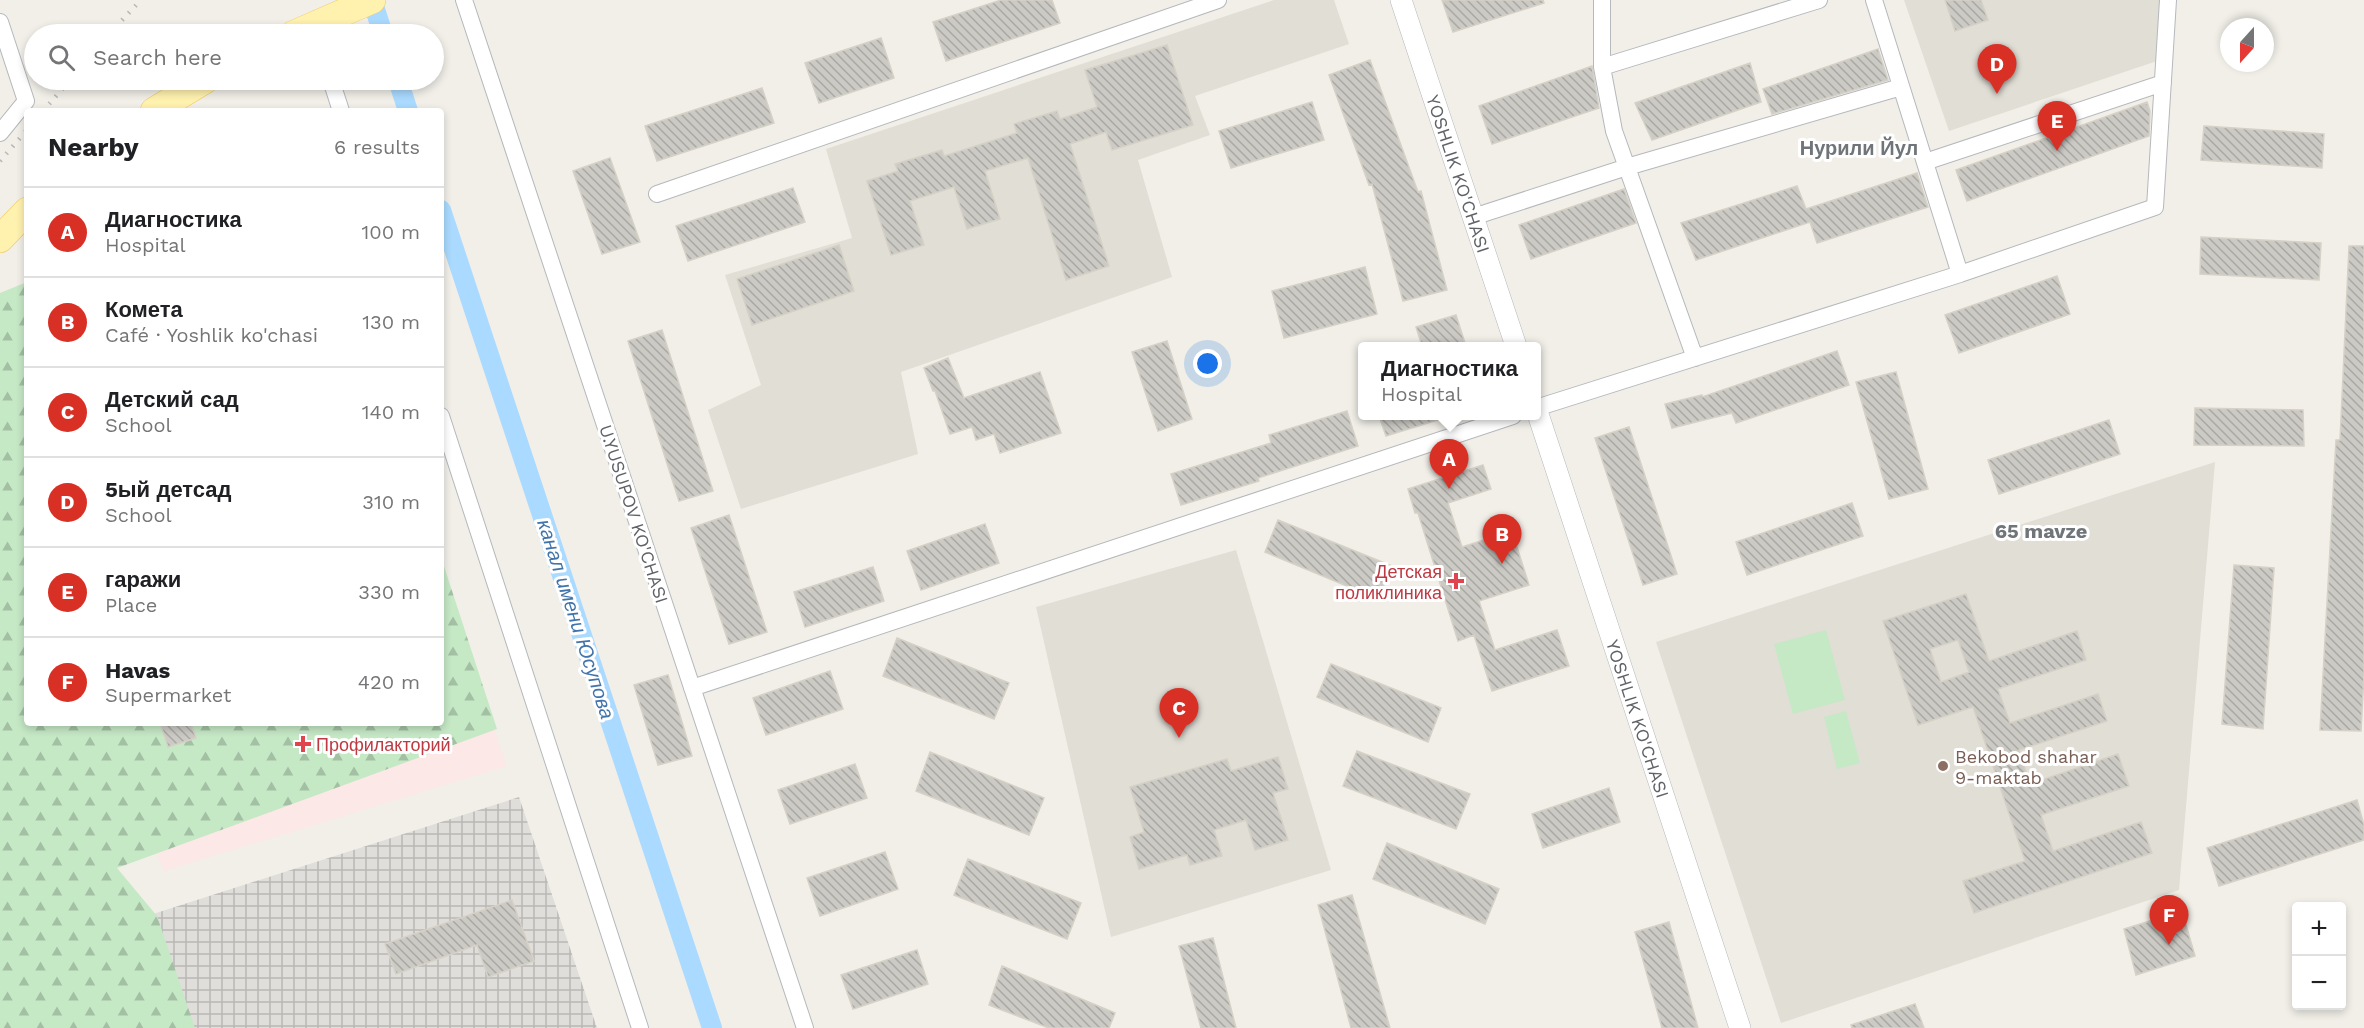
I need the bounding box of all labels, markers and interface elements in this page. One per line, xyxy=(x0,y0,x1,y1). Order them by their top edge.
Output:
north arrow xyxy=(2220,18,2274,72)
search box xyxy=(24,24,444,90)
icon: search xyxy=(45,41,78,74)
pin: D xyxy=(1978,44,2016,94)
text: Search here xyxy=(93,45,222,70)
street label: YOSHLIK KO'CHASI xyxy=(1423,92,1495,255)
pin: E xyxy=(2038,102,2076,151)
text: Nearby xyxy=(48,132,139,162)
text: 6 results xyxy=(334,135,420,159)
district label: Нурили Йул xyxy=(1800,136,1918,160)
text: Диагностика xyxy=(105,207,242,232)
text: A xyxy=(61,220,74,244)
text: 100 m xyxy=(361,220,420,244)
text: Hospital xyxy=(105,233,186,257)
text: Комета xyxy=(105,297,183,322)
text: B xyxy=(61,310,74,334)
text: 130 m xyxy=(362,310,420,334)
text: Café · Yoshlik ko'chasi xyxy=(105,323,318,347)
popup xyxy=(1358,342,1541,420)
your location xyxy=(1193,349,1222,378)
text: Диагностика xyxy=(1381,356,1518,381)
text: Hospital xyxy=(1381,382,1462,406)
text: Детский сад xyxy=(105,387,239,412)
text: C xyxy=(61,400,74,424)
text: 140 m xyxy=(362,400,420,424)
text: School xyxy=(105,413,172,437)
street label: U.YUSUPOV KO'CHASI xyxy=(595,422,673,606)
pin: A xyxy=(1430,440,1468,489)
text: 5ый детсад xyxy=(105,477,232,502)
text: D xyxy=(60,490,75,514)
text: 310 m xyxy=(362,490,420,514)
text: School xyxy=(105,503,172,527)
pin: B xyxy=(1482,514,1522,564)
water label: канал имени Юсупова xyxy=(532,516,620,722)
district label: 65 mavze xyxy=(1995,519,2087,543)
place label: Детская поликлиника xyxy=(1335,561,1443,603)
text: гаражи xyxy=(105,567,181,592)
marker: Детская поликлиника xyxy=(1447,572,1465,590)
text: E xyxy=(61,580,74,604)
text: 330 m xyxy=(358,580,420,604)
text: Place xyxy=(105,593,157,617)
street label: YOSHLIK KO'CHASI xyxy=(1602,637,1674,800)
text: Havas xyxy=(105,658,170,683)
text: F xyxy=(61,670,74,694)
text: 420 m xyxy=(358,670,420,694)
text: Supermarket xyxy=(105,683,231,707)
pin: C xyxy=(1160,688,1198,738)
place label: Профилакторий xyxy=(316,734,451,755)
marker: Профилакторий xyxy=(294,735,312,753)
place label: Bekobod shahar 9-maktab xyxy=(1955,746,2097,788)
marker: Bekobod shahar 9-maktab xyxy=(1936,759,1950,773)
pin: F xyxy=(2150,896,2188,945)
map controls xyxy=(2292,902,2346,1010)
button: + xyxy=(2292,902,2346,956)
button: − xyxy=(2292,956,2346,1010)

